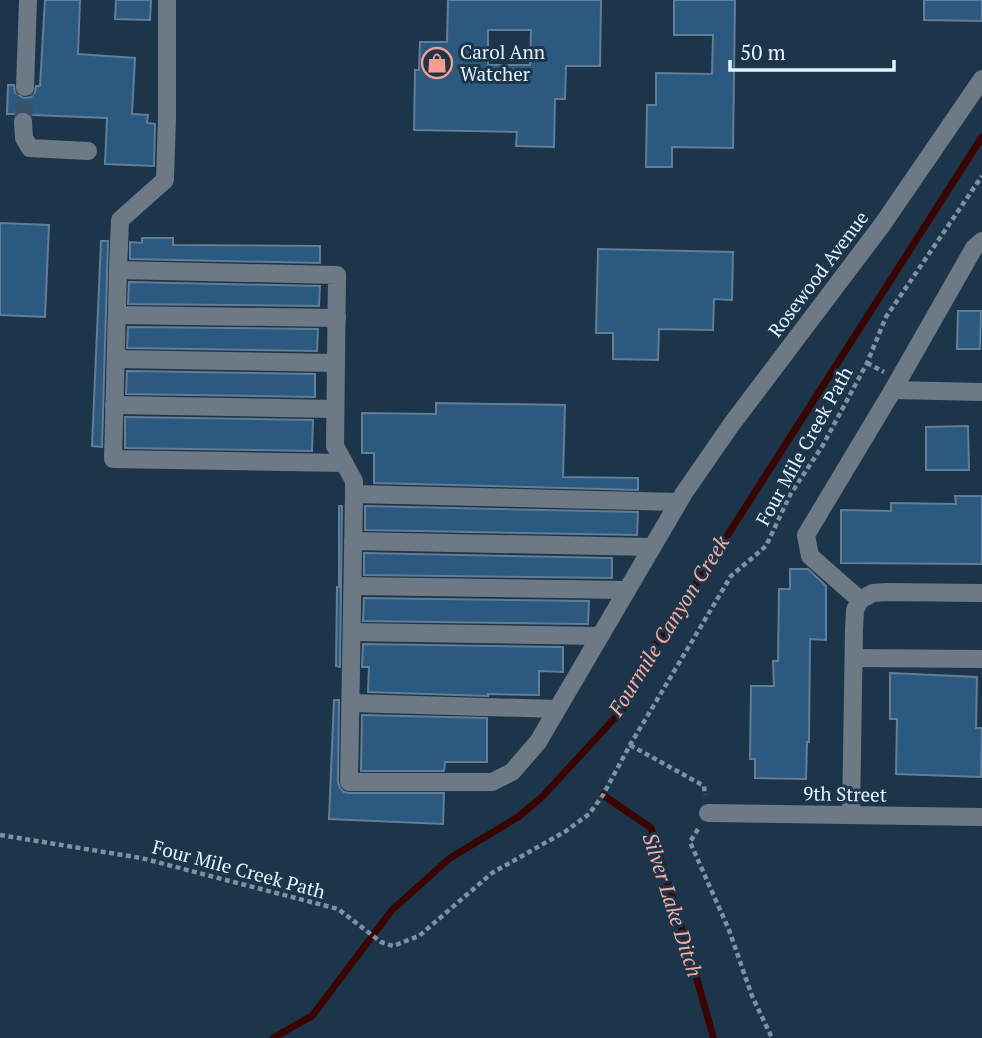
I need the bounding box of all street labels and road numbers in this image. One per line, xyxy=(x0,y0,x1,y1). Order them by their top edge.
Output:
street label: Rosewood Avenue xyxy=(762,206,873,342)
street label: Four Mile Creek Path xyxy=(750,362,858,530)
street label: 9th Street xyxy=(803,780,887,807)
street label: Four Mile Creek Path xyxy=(150,833,328,904)

